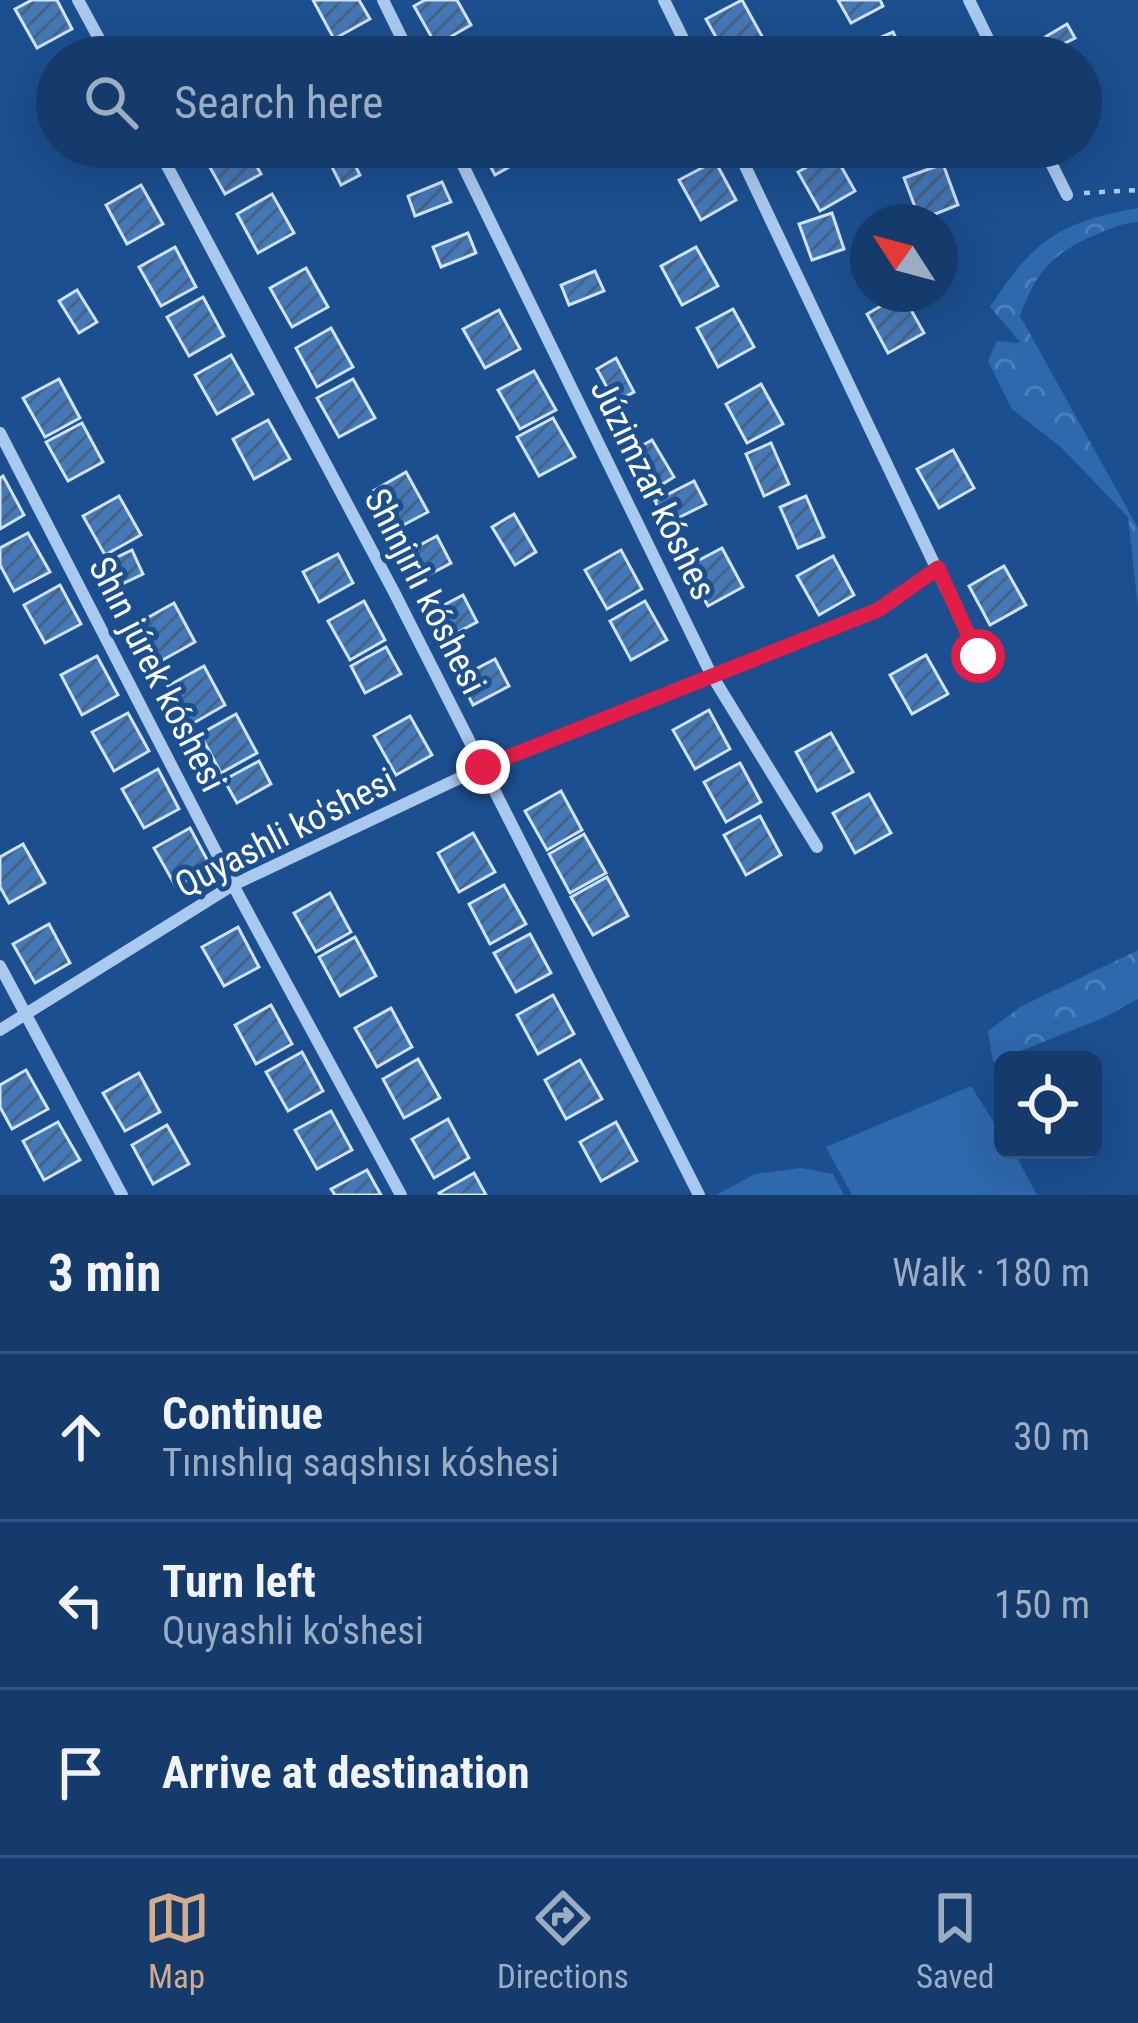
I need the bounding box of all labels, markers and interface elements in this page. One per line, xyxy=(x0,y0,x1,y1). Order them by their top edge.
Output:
search box xyxy=(36,36,1102,168)
icon: search xyxy=(78,69,144,135)
text: Search here xyxy=(174,76,383,129)
north arrow xyxy=(850,204,958,312)
street label: Júzimzar kóshes xyxy=(582,373,725,606)
street label: Shınjırlı kóshesi xyxy=(356,482,495,701)
street label: Shın júrek kóshesi xyxy=(80,550,234,799)
route start xyxy=(951,629,1005,683)
route end xyxy=(456,740,510,794)
street label: Quyashli ko'shesi xyxy=(168,759,403,906)
map controls xyxy=(994,1051,1102,1159)
button: locate xyxy=(994,1051,1102,1159)
text: 3 min xyxy=(48,1244,161,1303)
text: Walk · 180 m xyxy=(892,1250,1090,1296)
text: Continue xyxy=(162,1387,323,1440)
icon: ahead xyxy=(48,1404,114,1470)
text: 30 m xyxy=(1013,1414,1090,1460)
text: Tınıshlıq saqshısı kóshesi xyxy=(162,1440,559,1486)
text: Turn left xyxy=(162,1555,316,1608)
icon: left xyxy=(48,1572,114,1638)
text: 150 m xyxy=(994,1582,1090,1628)
text: Quyashli ko'shesi xyxy=(162,1608,424,1654)
icon: arrive xyxy=(48,1740,114,1806)
text: Arrive at destination xyxy=(162,1746,530,1799)
tab: Map xyxy=(144,1885,210,1996)
tab: Directions xyxy=(497,1885,629,1996)
tab: Saved xyxy=(916,1885,994,1996)

